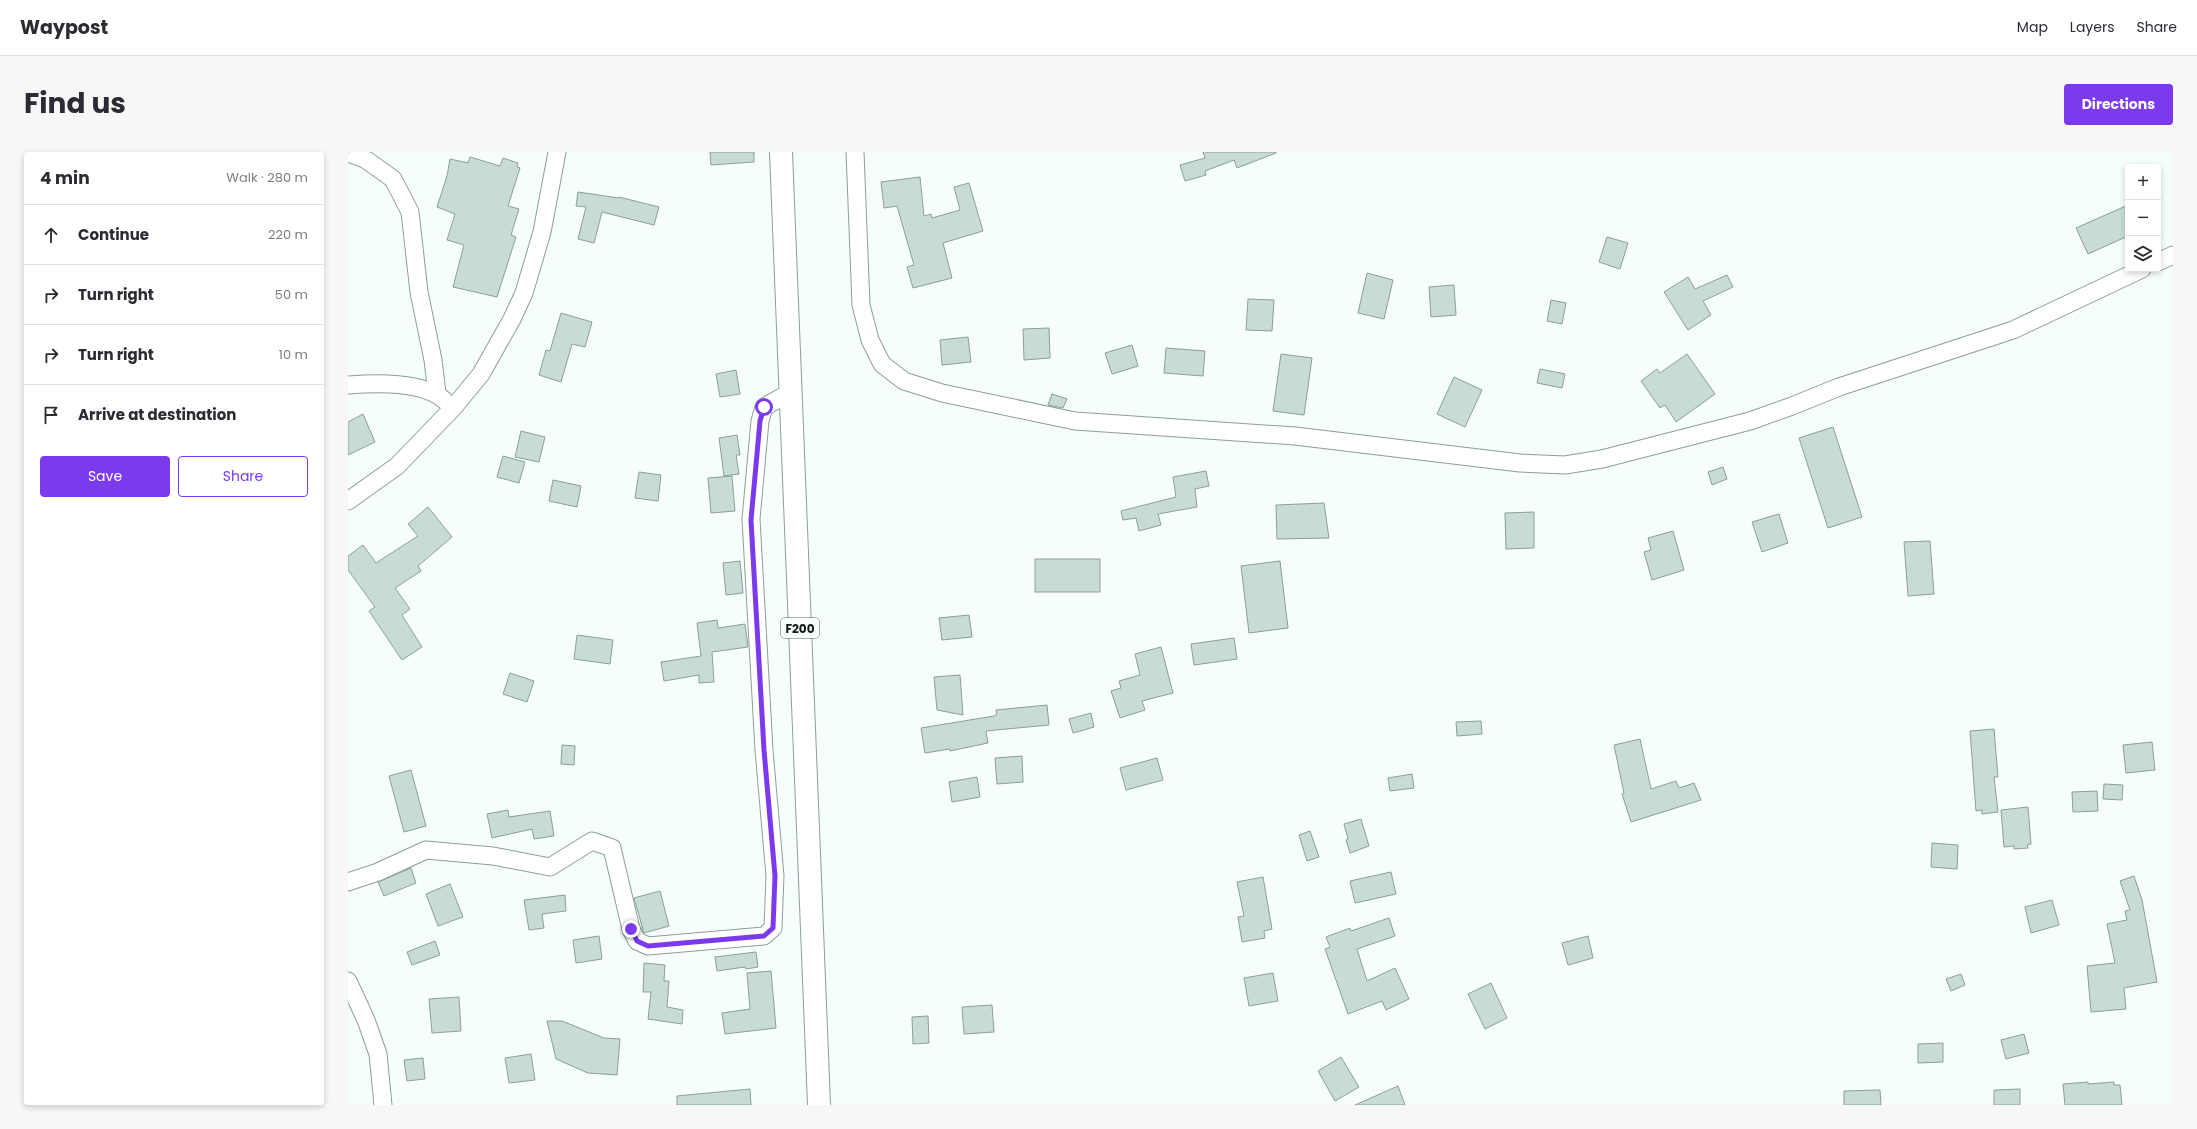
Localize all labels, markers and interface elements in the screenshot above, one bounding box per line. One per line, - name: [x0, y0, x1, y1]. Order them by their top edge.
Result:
- text: Waypost: [20, 14, 108, 41]
- text: Map: [2017, 17, 2048, 37]
- text: Layers: [2070, 17, 2114, 37]
- text: Share: [2136, 17, 2177, 37]
- text: Find us: [24, 84, 126, 123]
- button: Directions: [2064, 84, 2173, 125]
- map controls: [2125, 164, 2161, 272]
- button: +: [2125, 164, 2161, 200]
- text: 4 min: [40, 166, 90, 190]
- text: Walk · 280 m: [226, 168, 308, 187]
- button: −: [2125, 200, 2161, 236]
- icon: ahead: [40, 224, 62, 246]
- text: Continue: [78, 224, 149, 245]
- text: 220 m: [268, 225, 308, 244]
- button: layers: [2125, 236, 2161, 272]
- icon: right: [40, 284, 62, 306]
- text: Turn right: [78, 284, 154, 305]
- text: 50 m: [275, 285, 308, 304]
- icon: right: [40, 344, 62, 366]
- text: Turn right: [78, 344, 154, 365]
- text: 10 m: [279, 345, 308, 364]
- route start: [755, 398, 773, 416]
- icon: arrive: [40, 404, 62, 426]
- text: Arrive at destination: [78, 404, 236, 425]
- button: Save: [40, 456, 170, 497]
- button: Share: [178, 456, 308, 497]
- road number: F200: [781, 618, 819, 638]
- route end: [622, 920, 640, 938]

